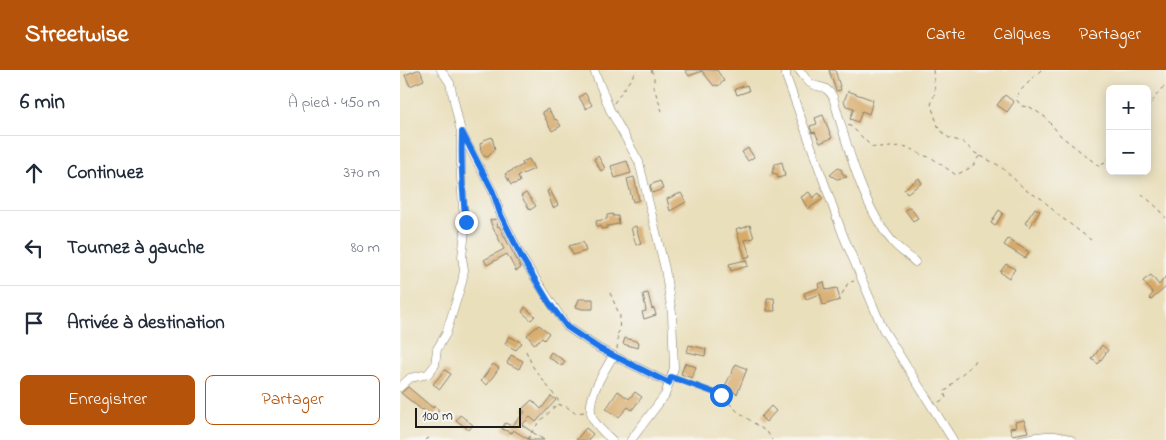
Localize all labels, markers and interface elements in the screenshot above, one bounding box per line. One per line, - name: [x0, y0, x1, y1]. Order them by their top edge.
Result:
- text: Streetwise: [25, 18, 129, 53]
- text: Carte: [926, 22, 965, 48]
- text: Calques: [993, 22, 1051, 48]
- text: Partager: [1079, 22, 1141, 48]
- map controls: [1106, 85, 1151, 175]
- button: +: [1106, 85, 1151, 130]
- text: 6 min: [20, 88, 65, 118]
- text: À pied · 450 m: [288, 91, 380, 115]
- button: −: [1106, 130, 1151, 175]
- icon: ahead: [20, 159, 48, 187]
- text: Continuez: [67, 160, 143, 187]
- text: 370 m: [343, 161, 380, 185]
- route end: [455, 211, 478, 234]
- icon: left: [20, 234, 48, 262]
- text: Tournez à gauche: [67, 235, 204, 262]
- text: 80 m: [351, 236, 380, 260]
- icon: arrive: [20, 309, 48, 337]
- text: Arrivée à destination: [67, 310, 225, 337]
- button: Enregistrer: [20, 375, 195, 425]
- button: Partager: [205, 375, 380, 425]
- route start: [710, 384, 733, 407]
- scale bar: [415, 405, 521, 428]
- text: 100 m: [422, 406, 453, 427]

